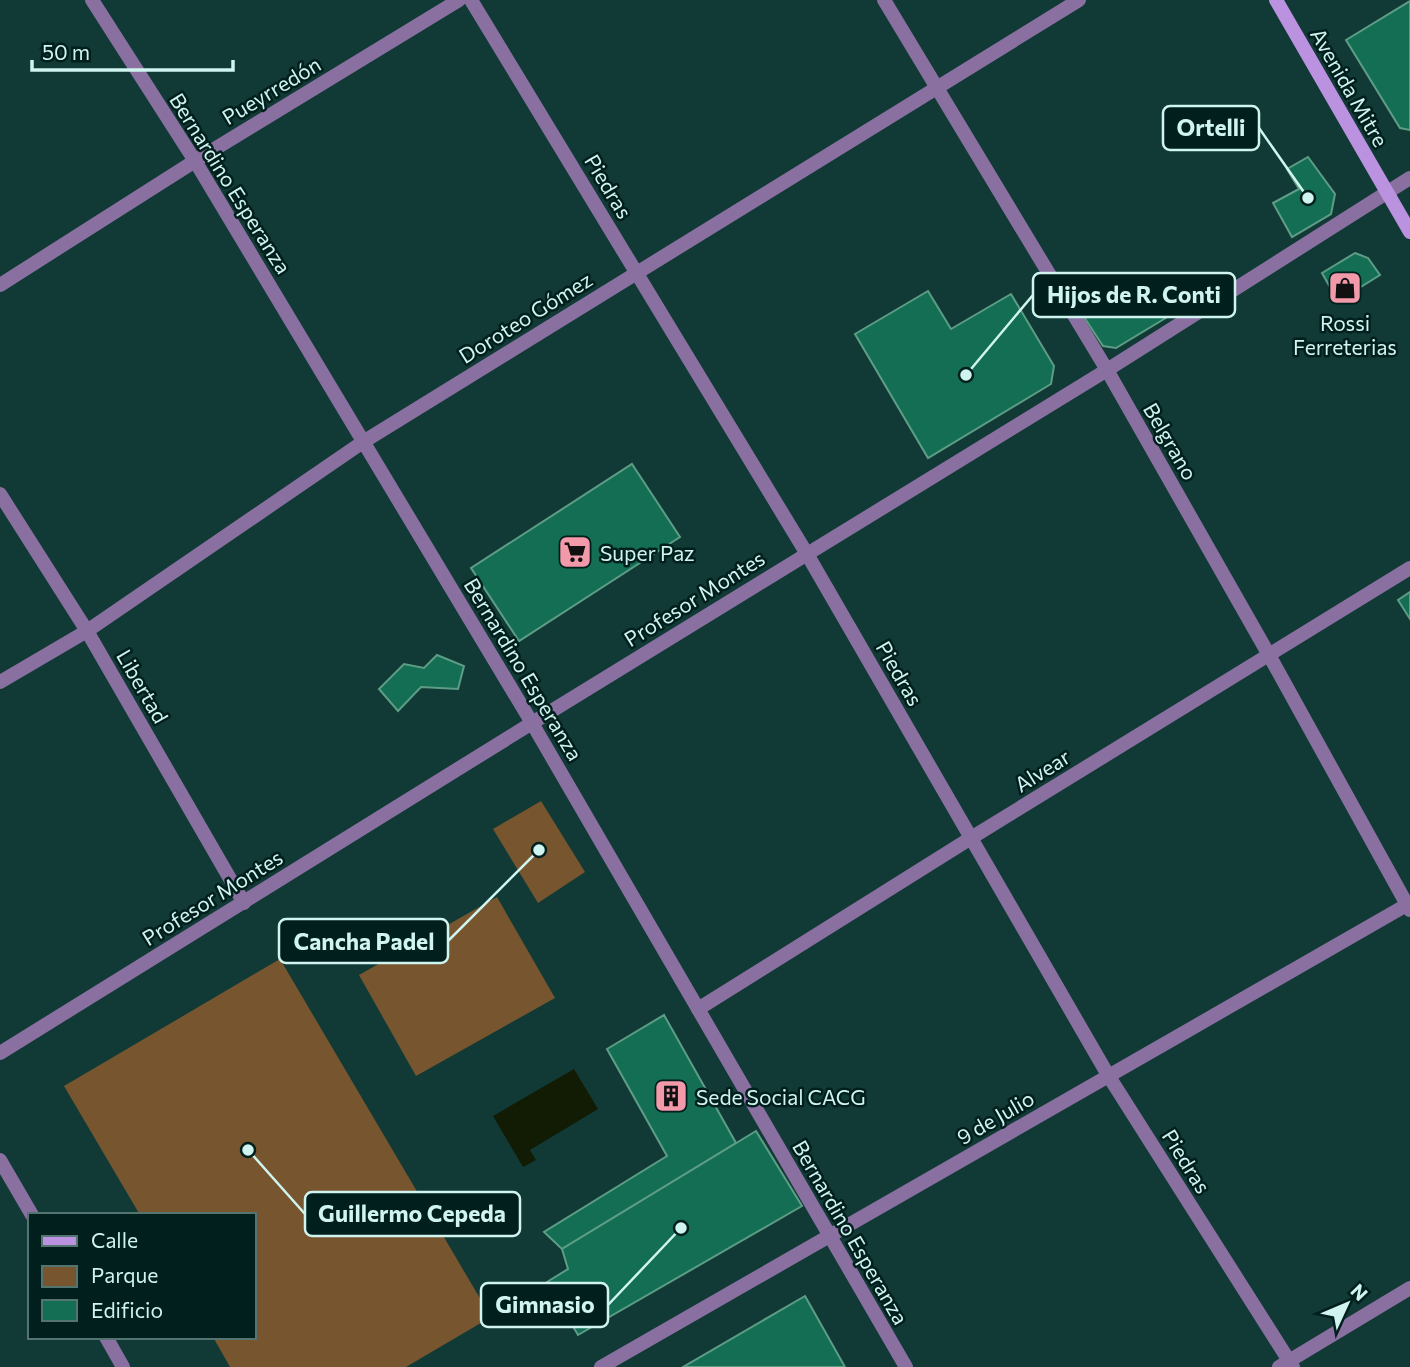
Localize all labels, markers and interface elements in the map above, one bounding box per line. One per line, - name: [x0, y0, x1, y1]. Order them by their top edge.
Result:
- street label: Avenida Mitre: [1306, 23, 1394, 151]
- scale bar: [32, 28, 233, 72]
- text: 50 m: [42, 39, 90, 64]
- street label: Pueyrredón: [217, 51, 325, 129]
- street label: Bernardino Esperanza: [165, 88, 297, 278]
- callout: Ortelli: [1163, 106, 1259, 150]
- text: Ortelli: [1177, 113, 1245, 141]
- street label: Piedras: [580, 149, 638, 223]
- street label: Doroteo Gómez: [454, 266, 596, 368]
- shop icon: Rossi Ferreterias: [1326, 269, 1364, 307]
- callout: Hijos de R. Conti: [1033, 273, 1235, 317]
- text: Hijos de R. Conti: [1047, 280, 1221, 308]
- place label: Rossi Ferreterias: [1293, 310, 1397, 359]
- street label: Belgrano: [1139, 398, 1203, 484]
- supermarket icon: Super Paz: [556, 533, 594, 571]
- place label: Super Paz: [600, 540, 695, 565]
- street label: Profesor Montes: [619, 545, 769, 651]
- street label: Bernardino Esperanza: [460, 573, 588, 765]
- street label: Piedras: [872, 636, 928, 710]
- street label: Libertad: [112, 645, 174, 727]
- street label: Alvear: [1010, 743, 1074, 797]
- street label: Profesor Montes: [137, 844, 287, 950]
- callout: Cancha Padel: [279, 919, 448, 963]
- text: Cancha Padel: [294, 927, 435, 955]
- building icon: Sede Social CACG: [652, 1077, 690, 1115]
- place label: Sede Social CACG: [696, 1084, 866, 1109]
- street label: 9 de Julio: [952, 1085, 1038, 1149]
- street label: Piedras: [1158, 1124, 1216, 1198]
- street label: Bernardino Esperanza: [788, 1136, 914, 1328]
- callout: Guillermo Cepeda: [305, 1192, 520, 1236]
- text: Guillermo Cepeda: [318, 1199, 506, 1227]
- legend: [28, 1213, 256, 1339]
- text: Calle: [91, 1227, 138, 1252]
- text: Parque: [91, 1262, 158, 1287]
- north arrow: [1312, 1269, 1382, 1339]
- text: N: [1346, 1279, 1373, 1305]
- callout: Gimnasio: [481, 1283, 608, 1327]
- text: Gimnasio: [495, 1290, 595, 1318]
- text: Edificio: [91, 1297, 163, 1322]

